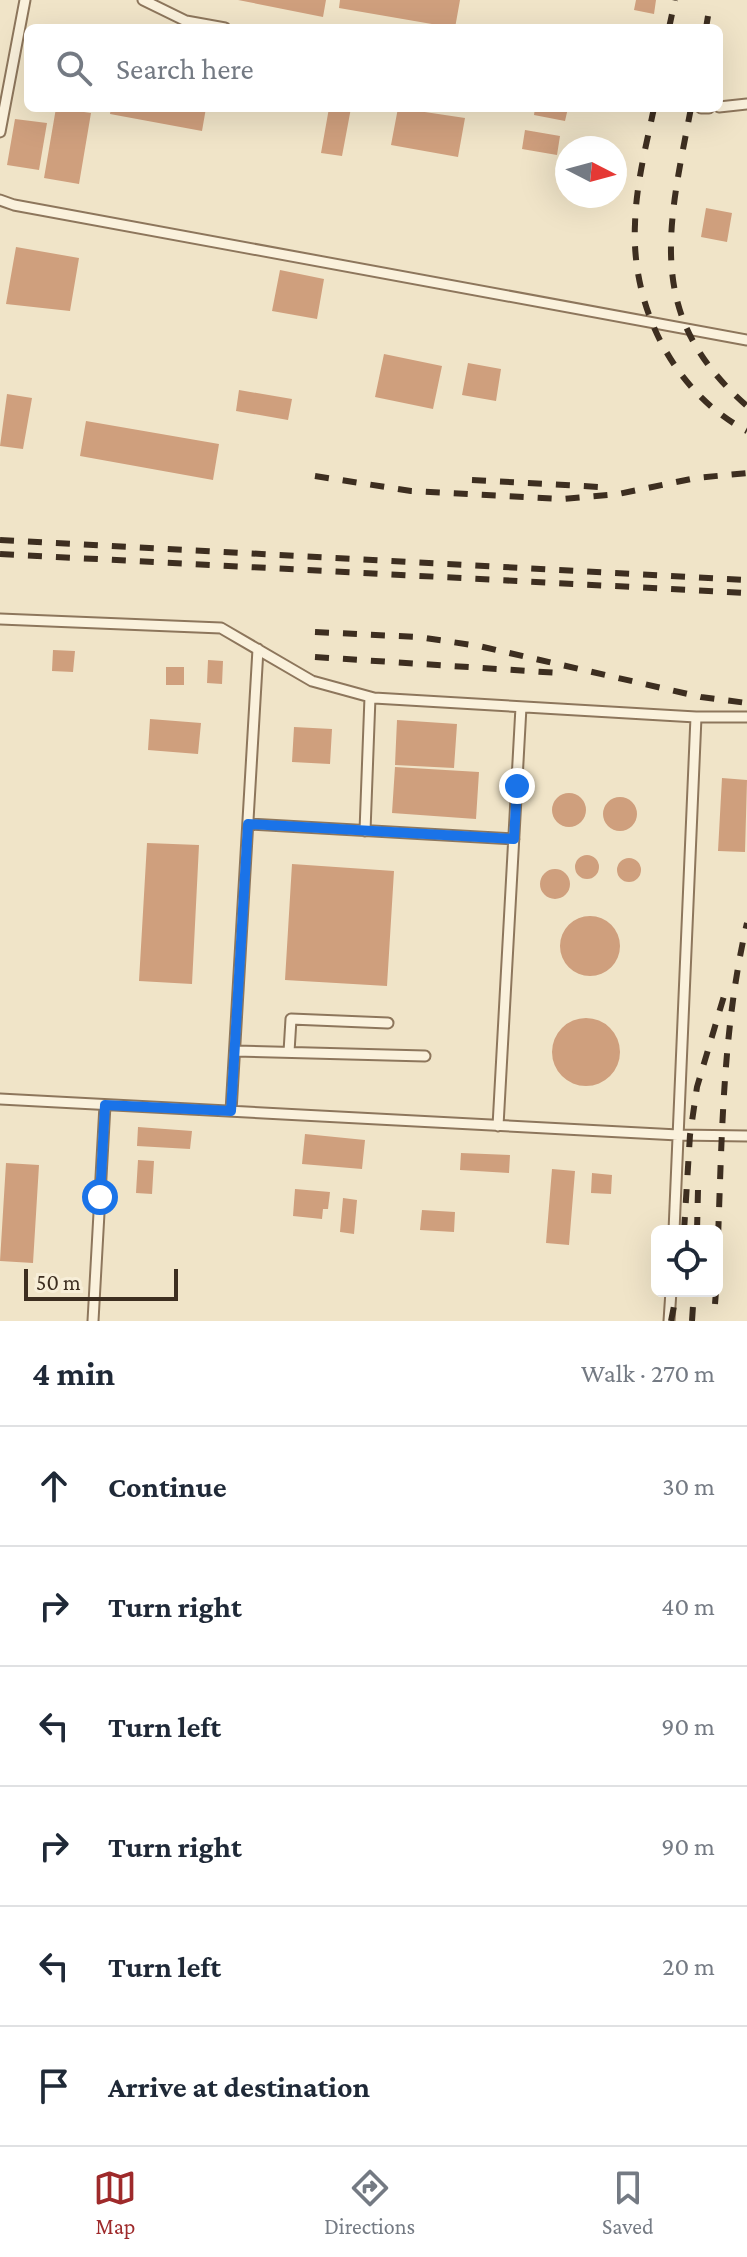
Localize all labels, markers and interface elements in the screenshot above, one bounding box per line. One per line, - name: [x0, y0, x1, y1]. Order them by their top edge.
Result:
- search box: [24, 24, 723, 112]
- icon: search: [52, 46, 96, 90]
- text: Search here: [116, 52, 254, 85]
- north arrow: [555, 136, 627, 208]
- route end: [499, 768, 535, 804]
- route start: [82, 1179, 118, 1215]
- map controls: [651, 1225, 723, 1297]
- button: locate: [651, 1225, 723, 1297]
- scale bar: [24, 1265, 178, 1301]
- text: 50 m: [36, 1270, 81, 1295]
- text: 4 min: [32, 1355, 115, 1392]
- text: Walk · 270 m: [581, 1359, 715, 1388]
- icon: ahead: [32, 1464, 76, 1508]
- text: Continue: [108, 1470, 227, 1503]
- text: 30 m: [662, 1472, 715, 1501]
- icon: right: [32, 1584, 76, 1628]
- text: Turn right: [108, 1590, 242, 1623]
- text: 40 m: [661, 1592, 715, 1621]
- icon: left: [32, 1704, 76, 1748]
- text: Turn left: [108, 1710, 221, 1743]
- text: 90 m: [661, 1712, 715, 1741]
- icon: right: [32, 1824, 76, 1868]
- text: Turn right: [108, 1830, 242, 1863]
- text: 90 m: [661, 1832, 715, 1861]
- icon: left: [32, 1944, 76, 1988]
- text: Turn left: [108, 1950, 221, 1983]
- text: 20 m: [662, 1952, 715, 1981]
- icon: arrive: [32, 2064, 76, 2108]
- text: Arrive at destination: [108, 2070, 370, 2103]
- tab: Map: [93, 2166, 137, 2239]
- tab: Directions: [324, 2166, 415, 2239]
- tab: Saved: [602, 2166, 654, 2239]

